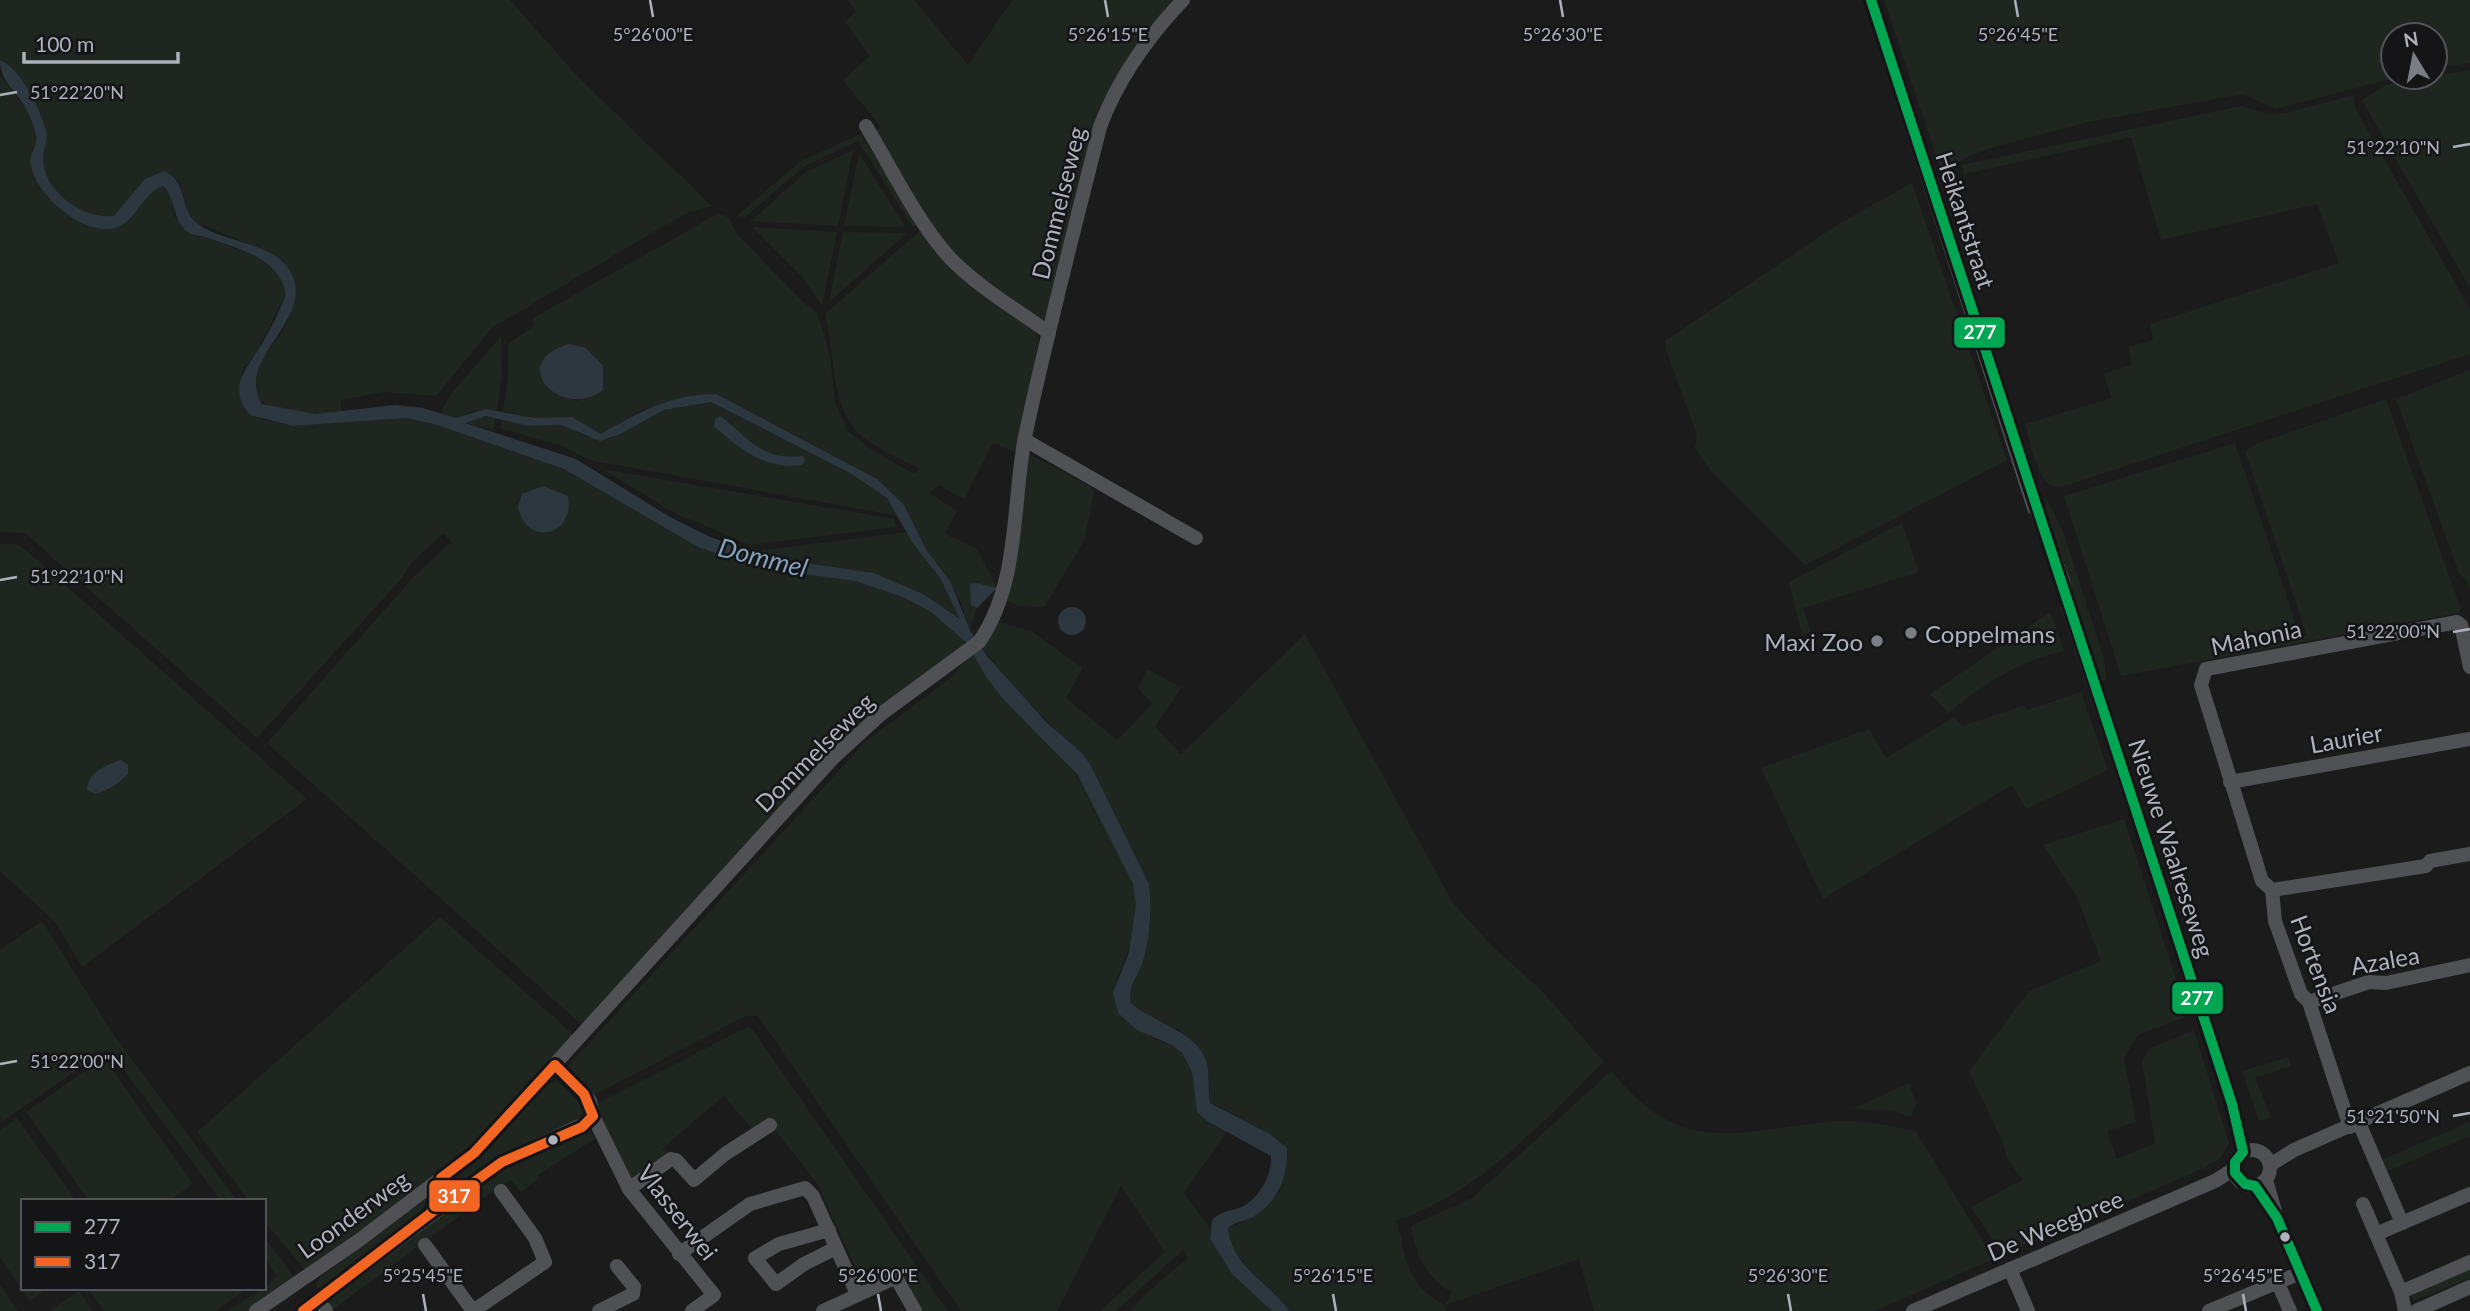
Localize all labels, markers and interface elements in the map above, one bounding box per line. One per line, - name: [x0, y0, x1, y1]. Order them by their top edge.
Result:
- scale bar: [24, 21, 178, 65]
- north arrow: [2379, 21, 2449, 91]
- text: 5°26'00"E: [613, 23, 693, 45]
- text: 5°26'15"E: [1068, 23, 1148, 45]
- text: 5°26'30"E: [1523, 23, 1603, 45]
- text: 5°26'45"E: [1978, 23, 2058, 45]
- text: N: [2402, 26, 2420, 51]
- text: 100 m: [35, 31, 94, 56]
- text: 51°22'20"N: [30, 81, 124, 103]
- street label: Dommelseweg: [1025, 124, 1091, 282]
- text: 51°22'10"N: [2346, 136, 2440, 158]
- street label: Heikantstraat: [1930, 148, 2002, 292]
- line badge: 277: [1953, 316, 2006, 349]
- text: 277: [1963, 320, 1997, 343]
- water label: Dommel: [715, 530, 811, 584]
- text: 51°22'10"N: [30, 565, 124, 587]
- street label: Mahonia: [2208, 613, 2304, 661]
- place label: Coppelmans: [1925, 619, 2055, 648]
- text: 51°22'00"N: [2346, 620, 2440, 642]
- marker: Coppelmans: [1903, 625, 1919, 641]
- place label: Maxi Zoo: [1764, 627, 1863, 656]
- marker: Maxi Zoo: [1869, 633, 1885, 649]
- street label: Dommelseweg: [748, 686, 880, 818]
- street label: Laurier: [2307, 717, 2385, 759]
- street label: Nieuwe Waalreseweg: [2123, 735, 2221, 961]
- street label: Hortensia: [2285, 911, 2349, 1017]
- street label: Azalea: [2348, 940, 2422, 980]
- line badge: 277: [2171, 981, 2224, 1015]
- text: 277: [2180, 986, 2214, 1009]
- text: 51°22'00"N: [30, 1050, 124, 1072]
- text: 51°21'50"N: [2346, 1105, 2440, 1127]
- unlabelled marker: [546, 1133, 560, 1147]
- street label: Vlasserwei: [632, 1159, 724, 1265]
- street label: Loonderweg: [292, 1164, 414, 1264]
- line badge: 317: [428, 1179, 481, 1213]
- street label: De Weegbree: [1983, 1183, 2127, 1267]
- text: 317: [437, 1184, 471, 1207]
- legend: [21, 1199, 266, 1290]
- text: 277: [84, 1213, 121, 1238]
- unlabelled marker: [2278, 1230, 2292, 1244]
- text: 317: [84, 1248, 121, 1273]
- text: 5°25'45"E: [383, 1264, 463, 1286]
- text: 5°26'00"E: [838, 1264, 918, 1286]
- text: 5°26'15"E: [1293, 1264, 1373, 1286]
- text: 5°26'30"E: [1748, 1264, 1828, 1286]
- text: 5°26'45"E: [2203, 1264, 2283, 1286]

